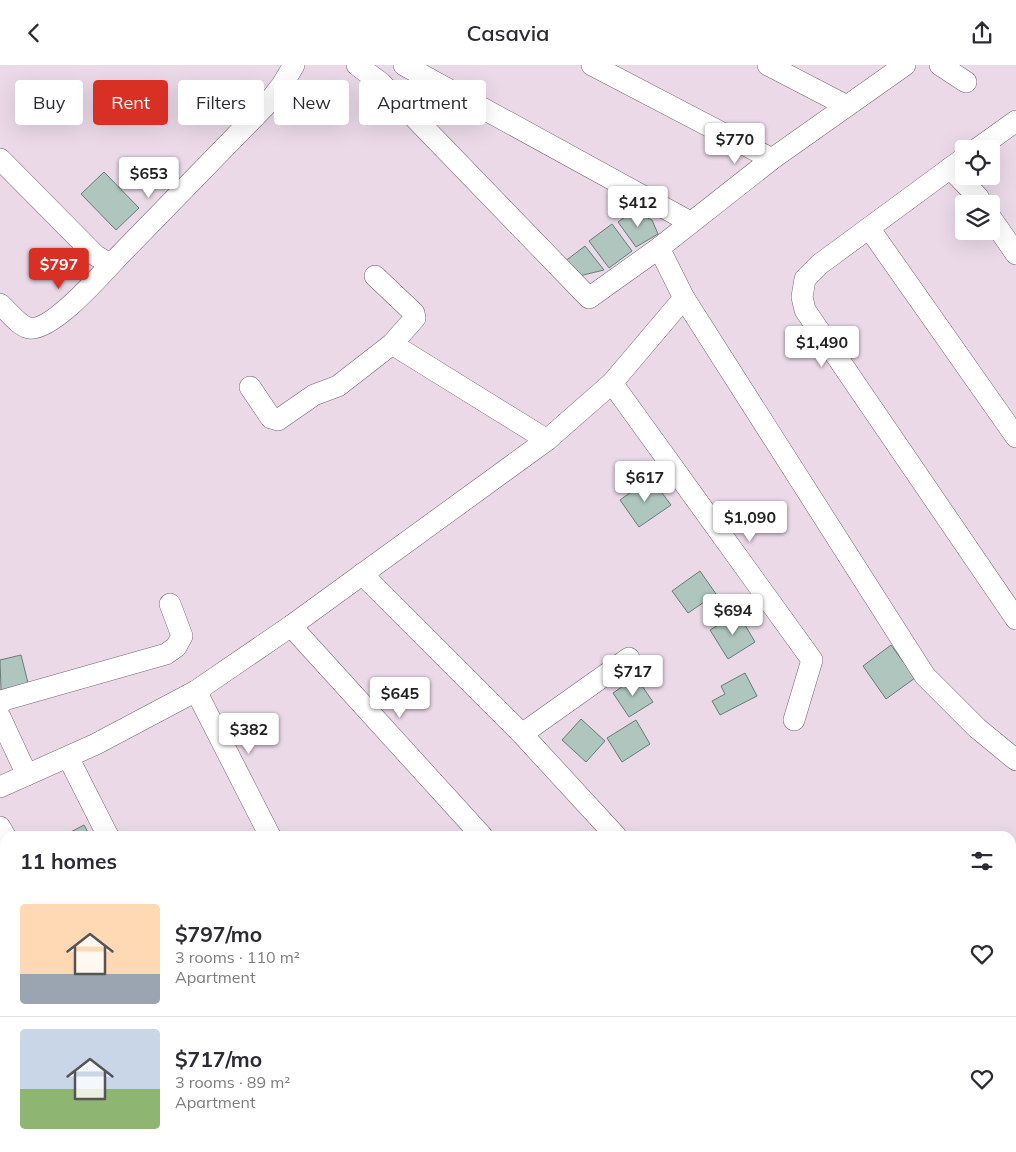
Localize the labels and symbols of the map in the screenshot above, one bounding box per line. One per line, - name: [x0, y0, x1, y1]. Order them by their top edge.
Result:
- pin: $770: [705, 123, 765, 165]
- pin: $653: [119, 157, 179, 199]
- pin: $412: [608, 185, 668, 228]
- pin: $797: [29, 247, 89, 290]
- pin: $1,490: [781, 325, 863, 368]
- pin: $617: [615, 461, 675, 503]
- pin: $1,090: [709, 501, 791, 543]
- pin: $694: [703, 593, 763, 636]
- pin: $717: [603, 655, 663, 697]
- pin: $645: [370, 677, 430, 719]
- pin: $382: [219, 713, 279, 755]

